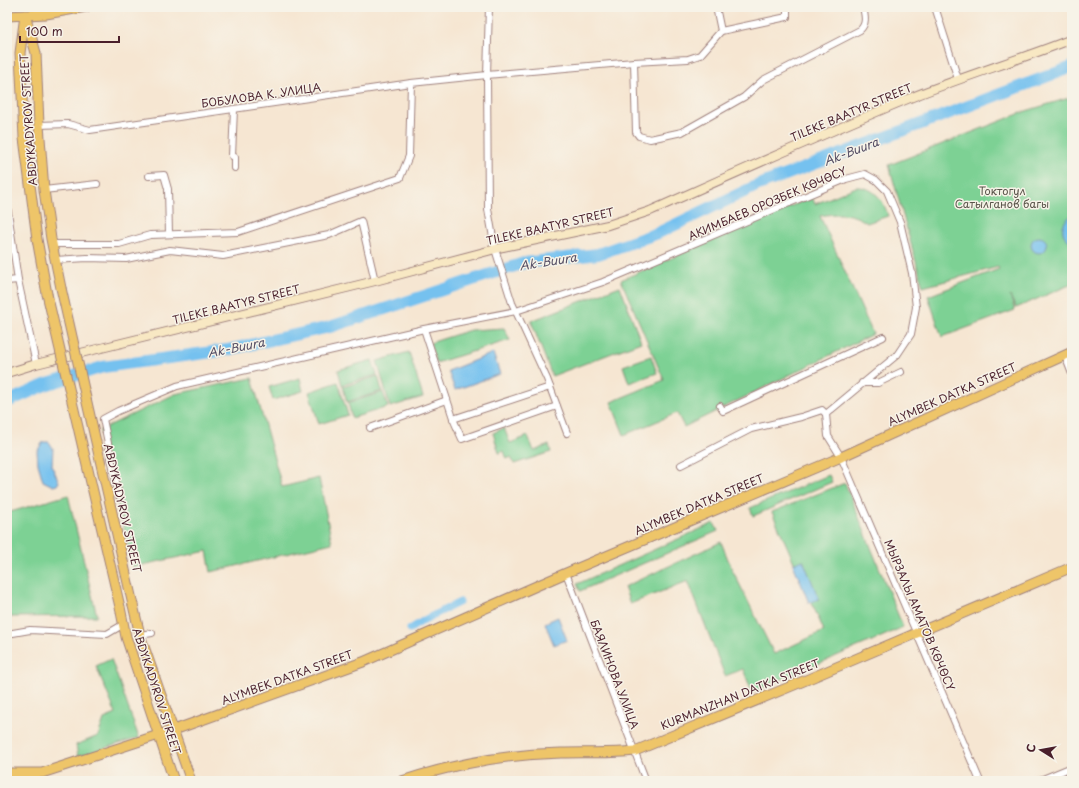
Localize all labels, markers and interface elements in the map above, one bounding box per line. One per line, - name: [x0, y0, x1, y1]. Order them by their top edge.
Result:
- scale bar: [20, 18, 119, 44]
- text: 100 m: [26, 22, 63, 40]
- street label: ABDYKADYROV STREET: [15, 53, 41, 187]
- street label: БОБУЛОВА К. УЛИЦА: [200, 78, 322, 112]
- street label: TILEKE BAATYR STREET: [787, 78, 915, 145]
- water label: Ak-Buura: [821, 132, 882, 170]
- street label: АКИМБАЕВ ОРОЗБЕК КӨЧӨСҮ: [685, 162, 849, 244]
- park label: Токтогул Сатылганов багы: [955, 182, 1049, 212]
- street label: TILEKE BAATYR STREET: [484, 203, 616, 249]
- water label: Ak-Buura: [518, 248, 578, 274]
- street label: TILEKE BAATYR STREET: [170, 280, 302, 328]
- water label: Ak-Buura: [206, 333, 267, 361]
- street label: ALYMBEK DATKA STREET: [885, 358, 1019, 430]
- street label: ABDYKADYROV STREET: [100, 442, 146, 575]
- street label: ALYMBEK DATKA STREET: [632, 469, 767, 539]
- street label: МЫРЗАЛЫ АМАТОВ КӨЧӨСҮ: [880, 537, 960, 693]
- street label: БАЯЛИНОВА УЛИЦА: [586, 617, 644, 732]
- street label: ABDYKADYROV STREET: [128, 626, 186, 757]
- street label: ALYMBEK DATKA STREET: [219, 645, 356, 709]
- street label: KURMANZHAN DATKA STREET: [658, 654, 823, 734]
- north arrow: [1021, 730, 1061, 770]
- text: С: [1022, 742, 1040, 754]

